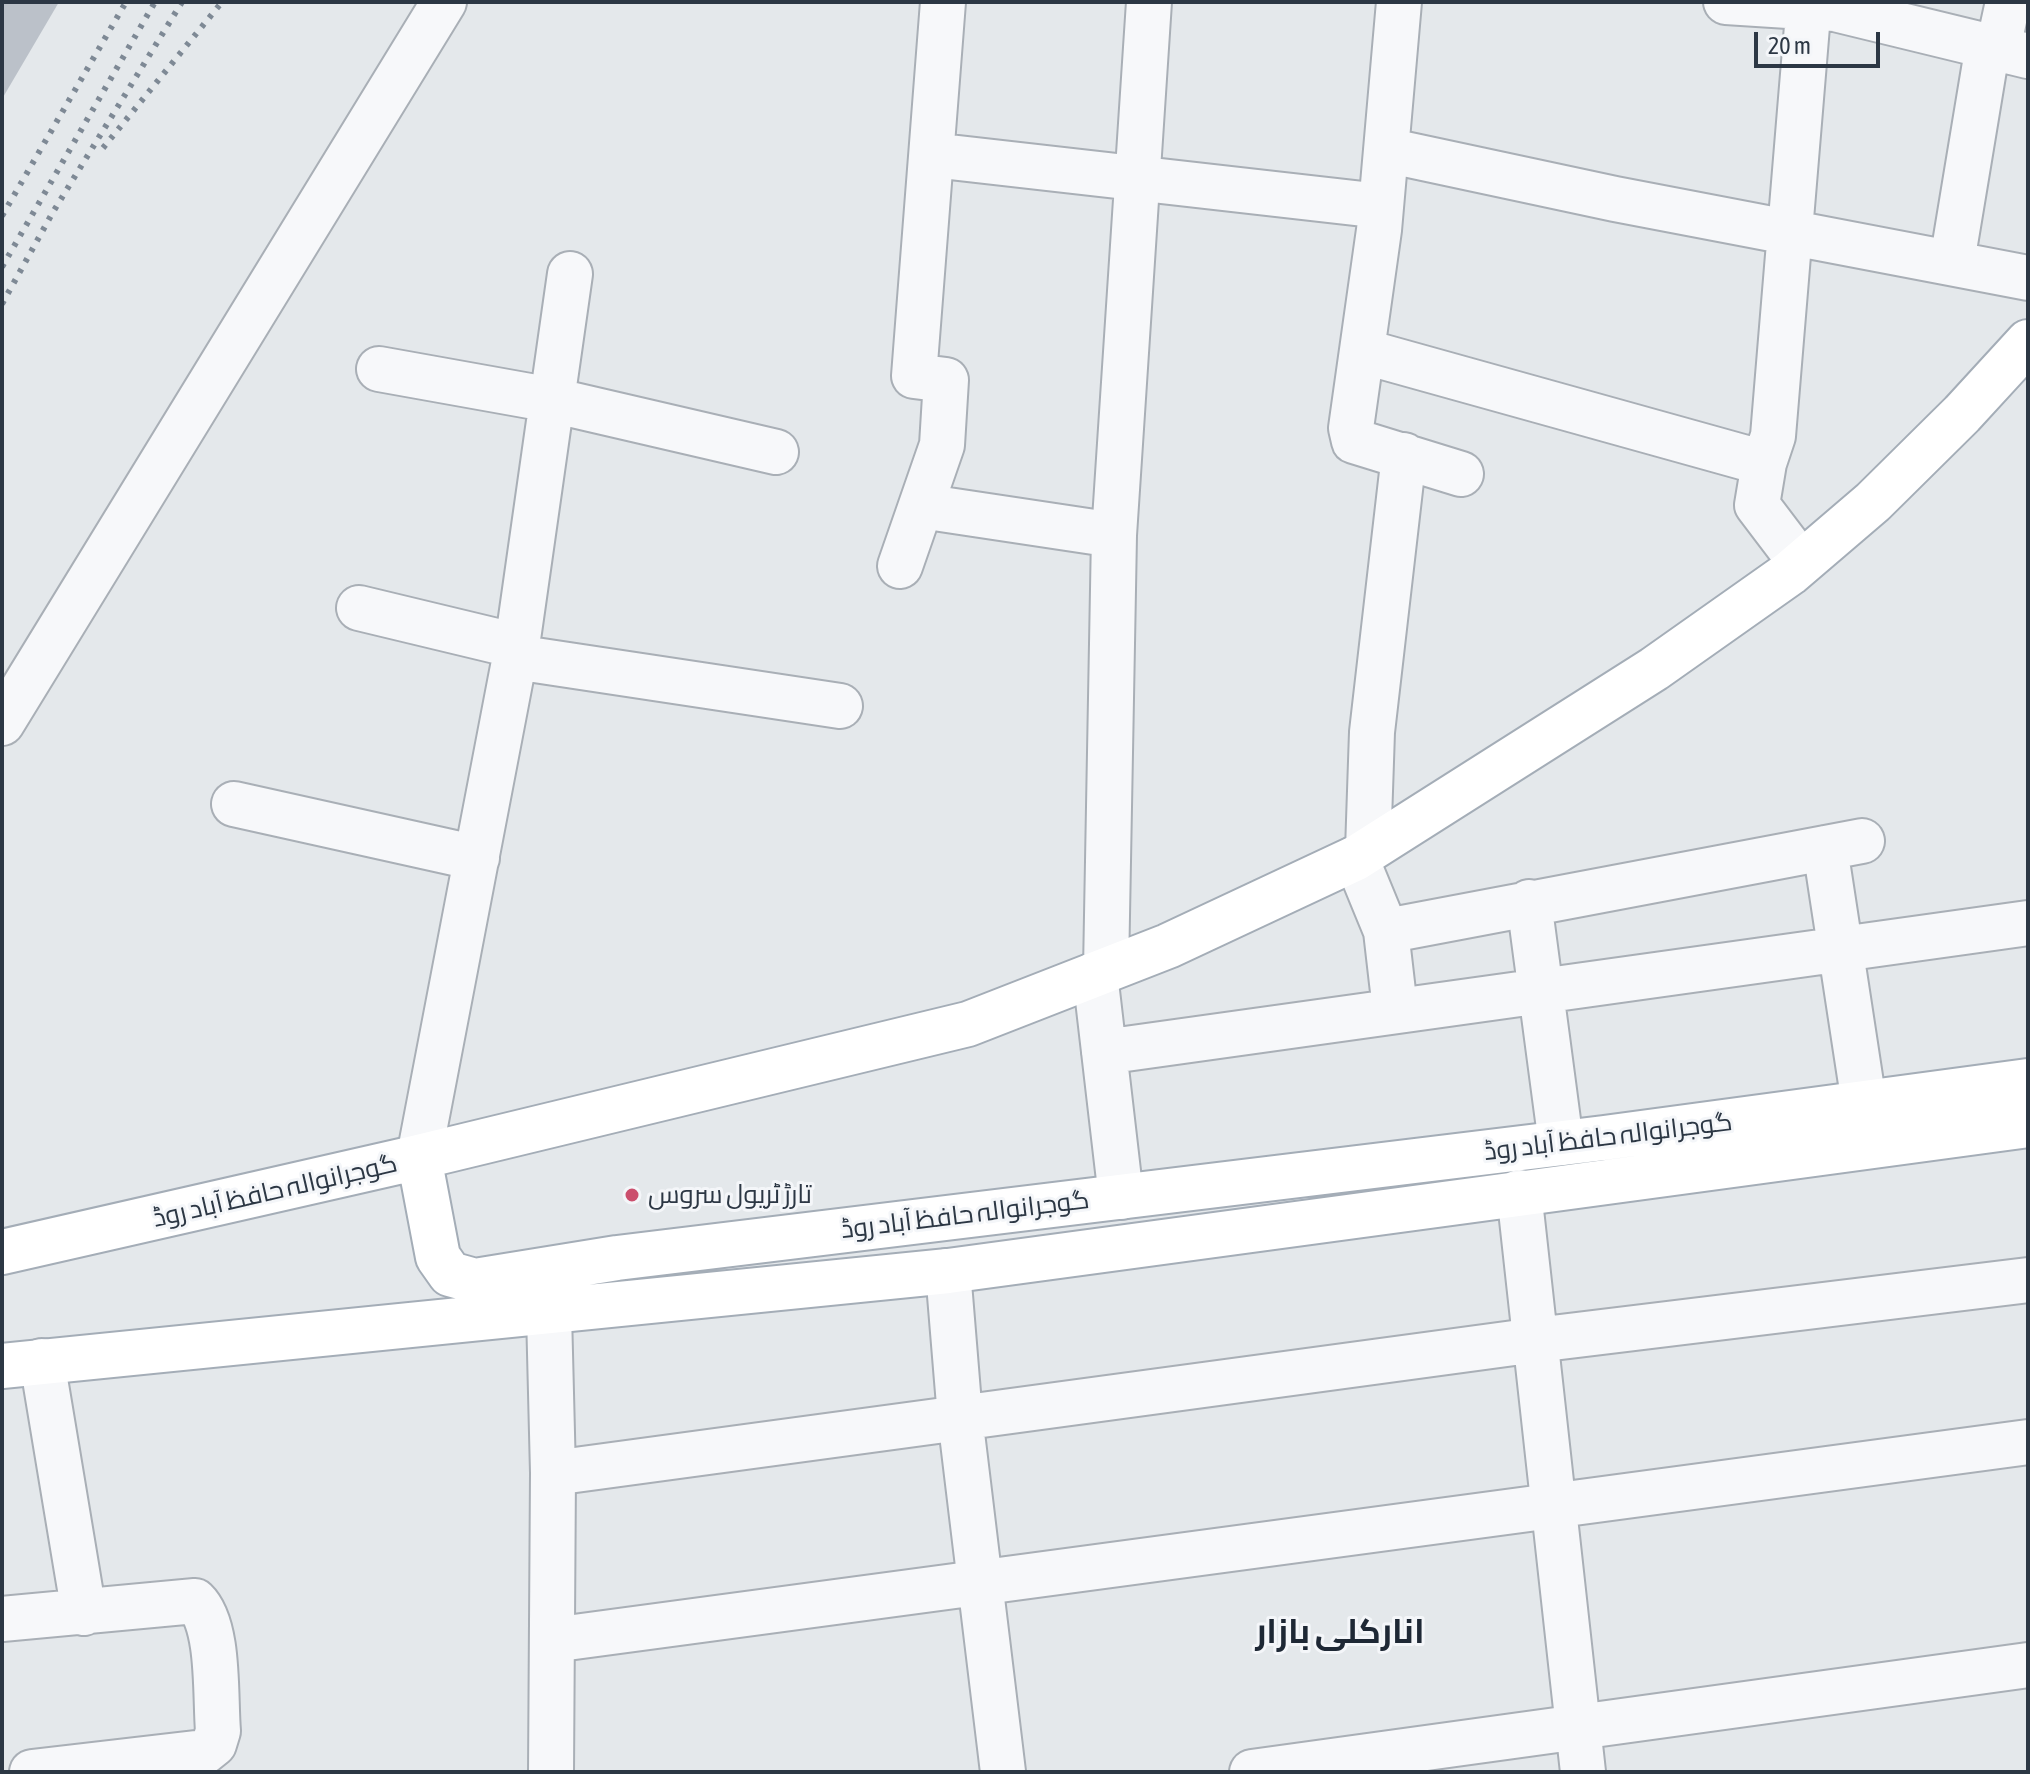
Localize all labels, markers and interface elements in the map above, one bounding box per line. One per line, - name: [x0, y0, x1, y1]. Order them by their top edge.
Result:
- scale bar: [1758, 16, 1884, 66]
- text: 20 m: [1768, 32, 1811, 59]
- street label: گوجرانوالہ حافظ آباد روڈ: [1482, 1106, 1734, 1168]
- street label: گوجرانوالہ حافظ آباد روڈ: [150, 1148, 400, 1234]
- place label: تارڑ ٹریول سروس: [648, 1179, 812, 1211]
- street label: گوجرانوالہ حافظ آباد روڈ: [839, 1184, 1091, 1246]
- marker: تارڑ ٹریول سروس: [623, 1186, 641, 1204]
- district label: انارکلی بازار: [1255, 1612, 1425, 1652]

